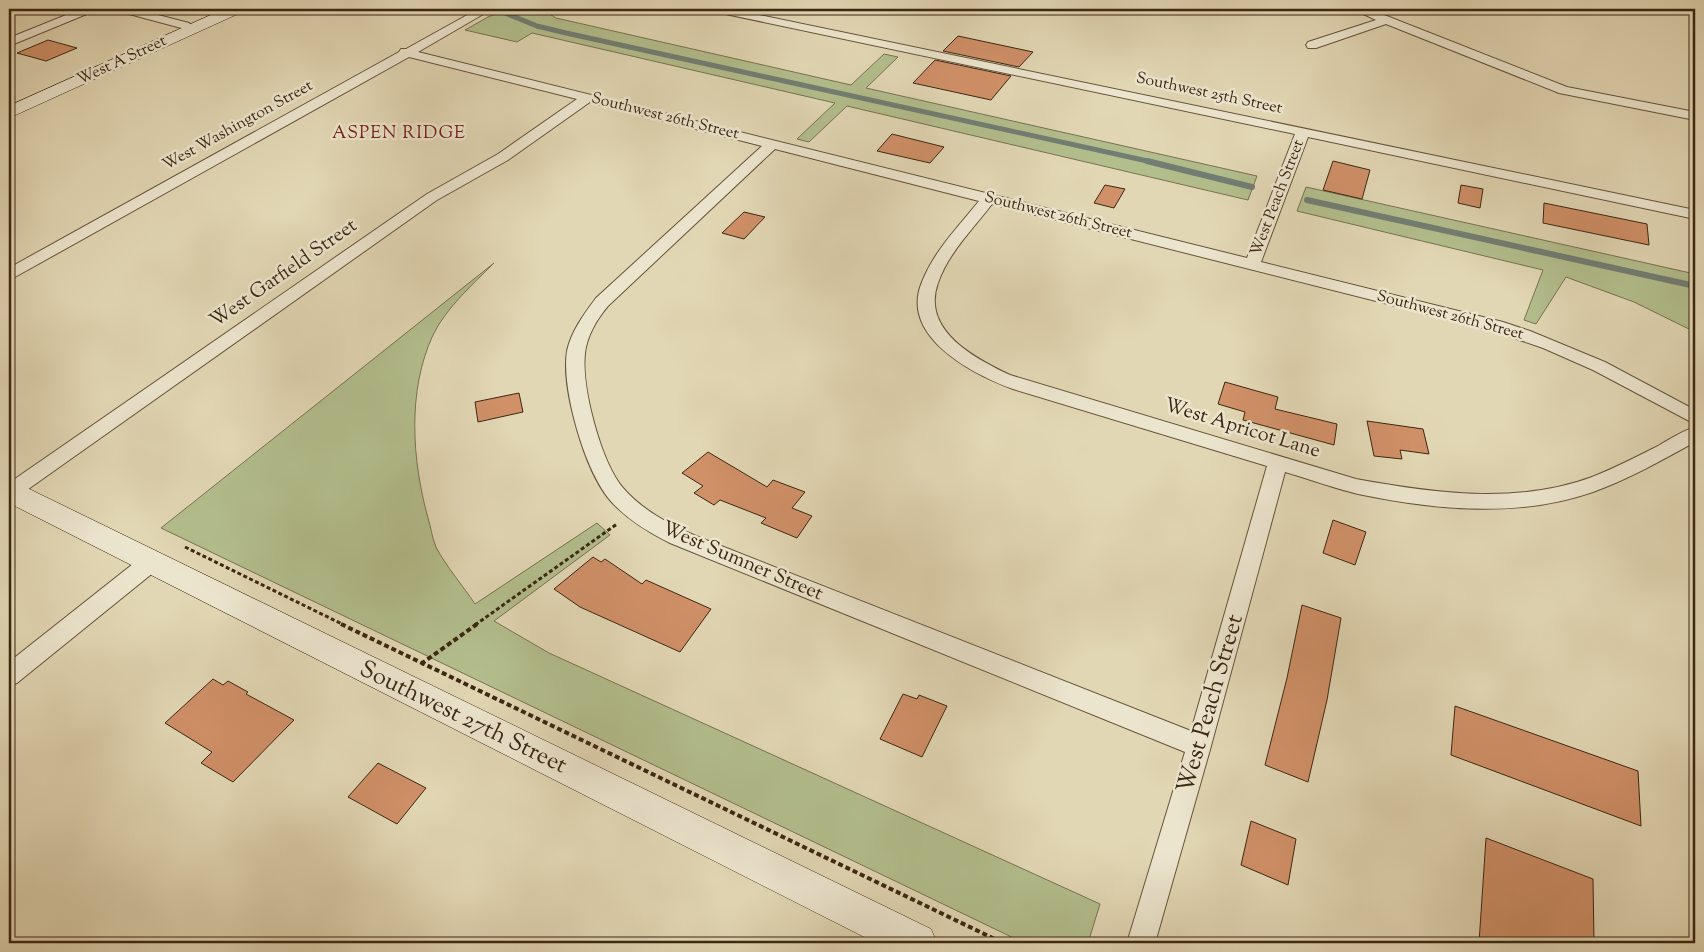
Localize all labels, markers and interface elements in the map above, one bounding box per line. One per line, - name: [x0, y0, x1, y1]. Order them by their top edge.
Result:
- street label: West A Street: [73, 30, 171, 92]
- street label: Southwest 25th Street: [1134, 67, 1285, 121]
- street label: West Washington Street: [159, 75, 318, 177]
- street label: Southwest 26th Street: [589, 88, 742, 147]
- district label: ASPEN RIDGE: [332, 121, 466, 147]
- street label: West Peach Street: [1245, 136, 1311, 260]
- street label: Southwest 26th Street: [982, 187, 1135, 246]
- street label: West Garfield Street: [204, 212, 364, 336]
- street label: Southwest 26th Street: [1374, 285, 1527, 347]
- street label: West Apricot Lane: [1160, 391, 1324, 467]
- street label: West Sumner Street: [657, 515, 827, 609]
- street label: West Peach Street: [1169, 611, 1253, 797]
- street label: Southwest 27th Street: [353, 653, 573, 783]

